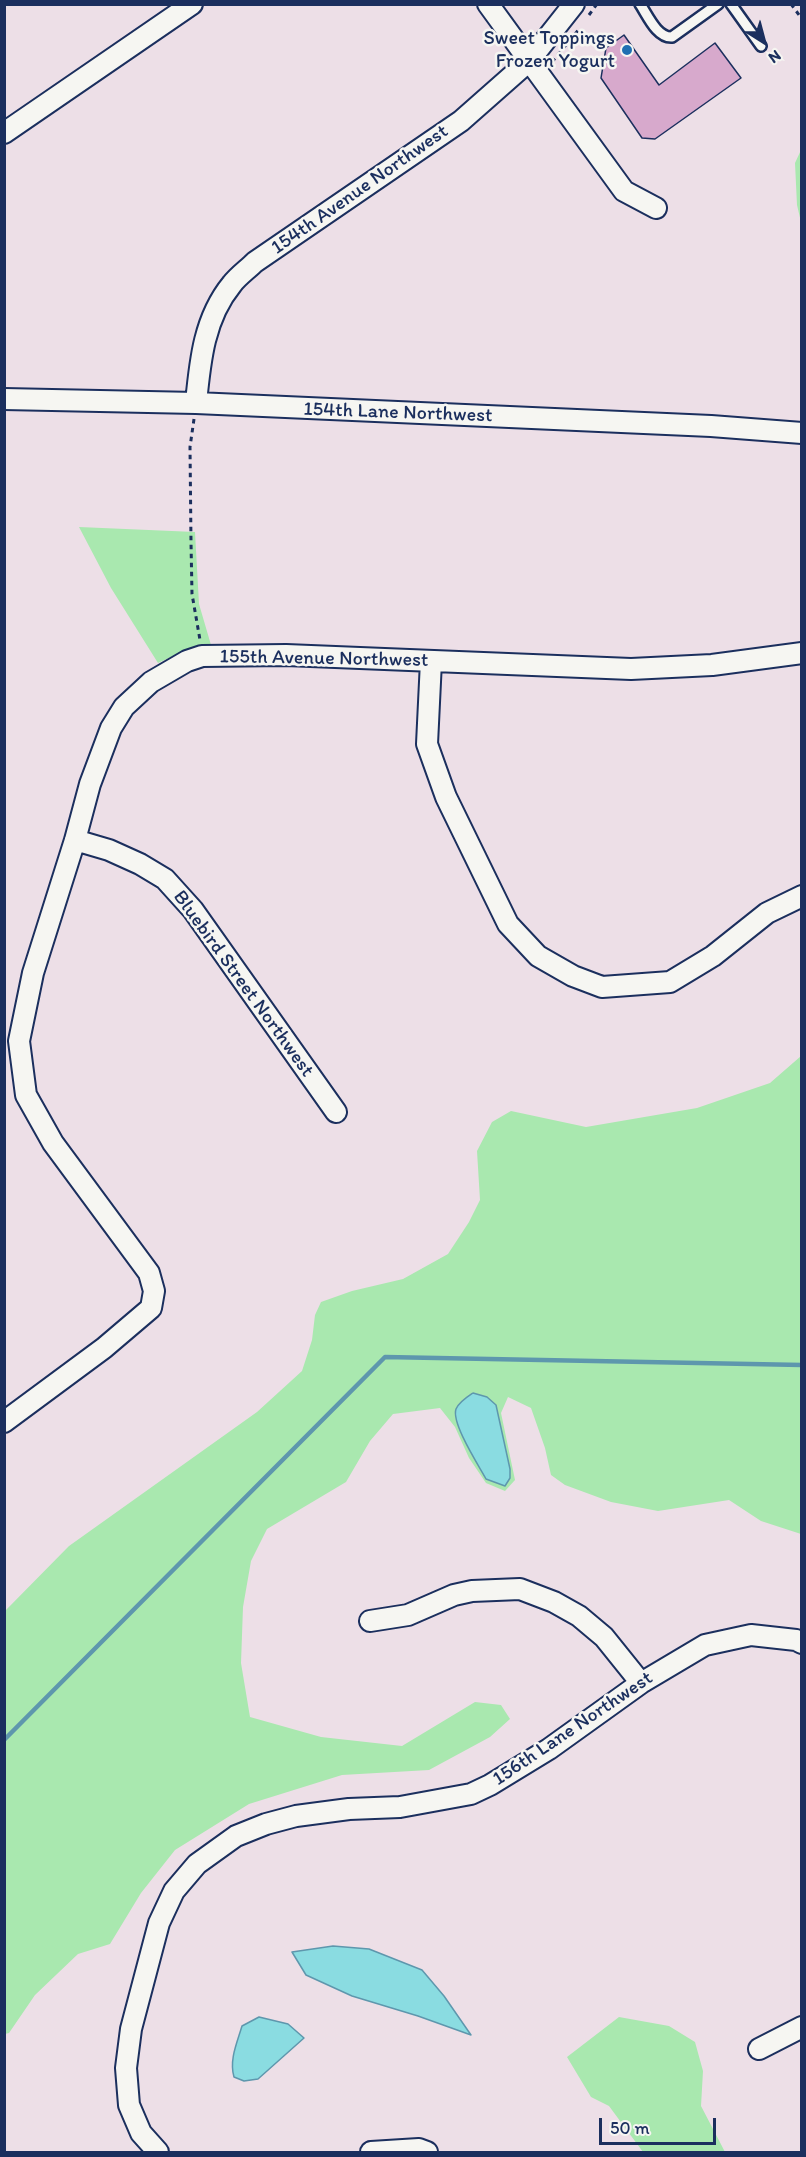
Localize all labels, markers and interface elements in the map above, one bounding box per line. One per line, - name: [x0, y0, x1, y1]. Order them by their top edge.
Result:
- north arrow: [734, 12, 794, 72]
- place label: Sweet Toppings Frozen Yogurt: [484, 27, 615, 74]
- marker: Sweet Toppings Frozen Yogurt: [620, 43, 634, 57]
- text: N: [765, 46, 785, 68]
- street label: 154th Avenue Northwest: [267, 120, 453, 260]
- street label: 154th Lane Northwest: [303, 398, 493, 428]
- street label: 155th Avenue Northwest: [219, 645, 429, 673]
- street label: Bluebird Street Northwest: [167, 886, 319, 1082]
- street label: 156th Lane Northwest: [488, 1667, 658, 1791]
- scale bar: [602, 2106, 719, 2144]
- text: 50 m: [610, 2117, 650, 2139]

